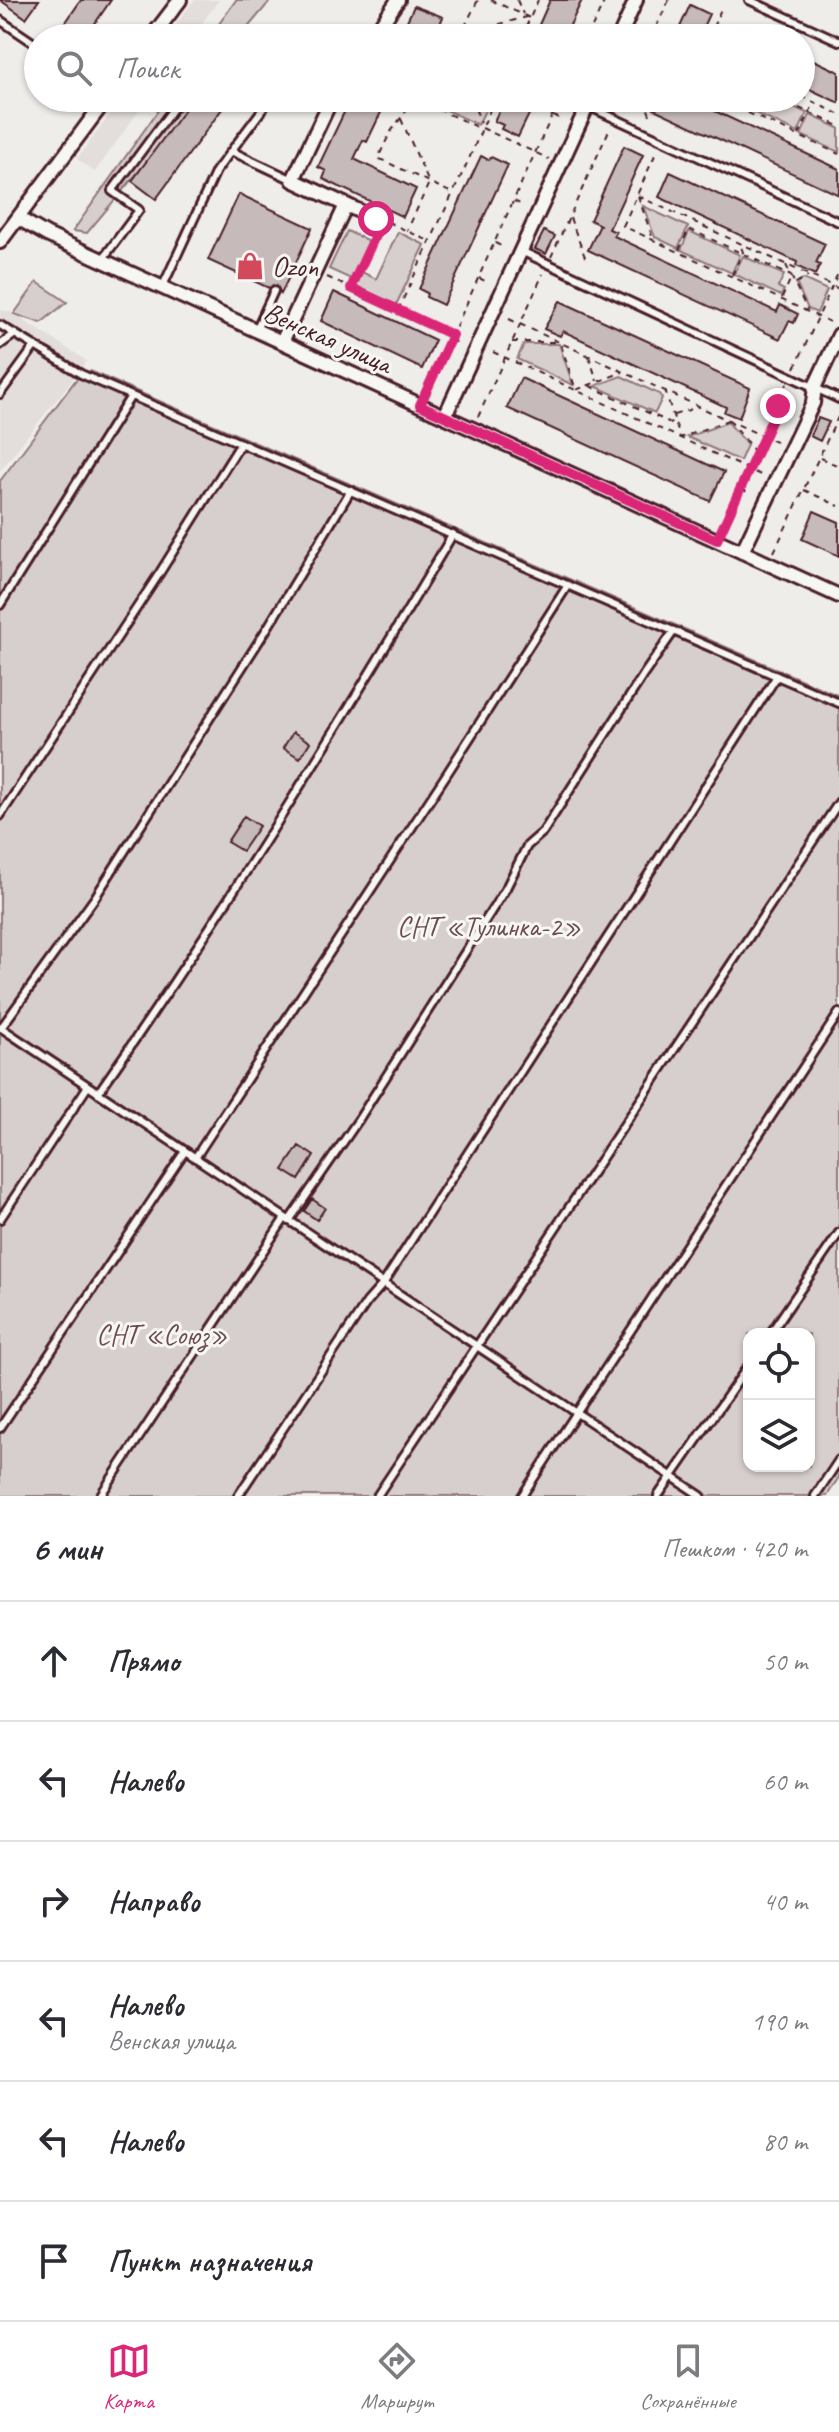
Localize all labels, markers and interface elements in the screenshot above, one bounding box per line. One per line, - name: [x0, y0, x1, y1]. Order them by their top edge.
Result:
- search box: [24, 24, 815, 112]
- icon: search: [52, 46, 96, 90]
- text: Поиск: [116, 49, 179, 87]
- route start: [358, 201, 394, 237]
- place label: Ozon: [272, 249, 318, 284]
- shop icon: Ozon: [235, 251, 265, 281]
- street label: Венская улица: [258, 294, 400, 382]
- route end: [760, 388, 796, 424]
- park label: СНТ «Тулинка-2»: [397, 909, 581, 944]
- park label: СНТ «Союз»: [96, 1317, 228, 1353]
- map controls: [743, 1328, 815, 1472]
- button: locate: [743, 1328, 815, 1400]
- button: layers: [743, 1400, 815, 1472]
- text: 6 мин: [32, 1527, 102, 1570]
- text: Пешком · 420 m: [662, 1532, 807, 1565]
- icon: ahead: [32, 1639, 76, 1683]
- text: Прямо: [108, 1642, 179, 1680]
- text: 50 m: [763, 1645, 807, 1678]
- icon: left: [32, 1759, 76, 1803]
- text: Налево: [108, 1762, 184, 1800]
- text: 60 m: [763, 1765, 807, 1798]
- icon: right: [32, 1879, 76, 1923]
- text: Направо: [108, 1882, 200, 1920]
- text: 40 m: [763, 1885, 807, 1918]
- text: Налево: [108, 1986, 184, 2024]
- icon: left: [32, 1999, 76, 2043]
- text: 190 m: [751, 2005, 807, 2038]
- text: Венская улица: [108, 2024, 235, 2057]
- icon: left: [32, 2119, 76, 2163]
- text: Налево: [108, 2122, 184, 2160]
- text: 80 m: [763, 2125, 807, 2158]
- icon: arrive: [32, 2239, 76, 2283]
- text: Пункт назначения: [108, 2242, 311, 2280]
- tab: Карта: [103, 2339, 154, 2415]
- tab: Маршрут: [361, 2339, 433, 2415]
- tab: Сохранённые: [640, 2339, 736, 2415]

